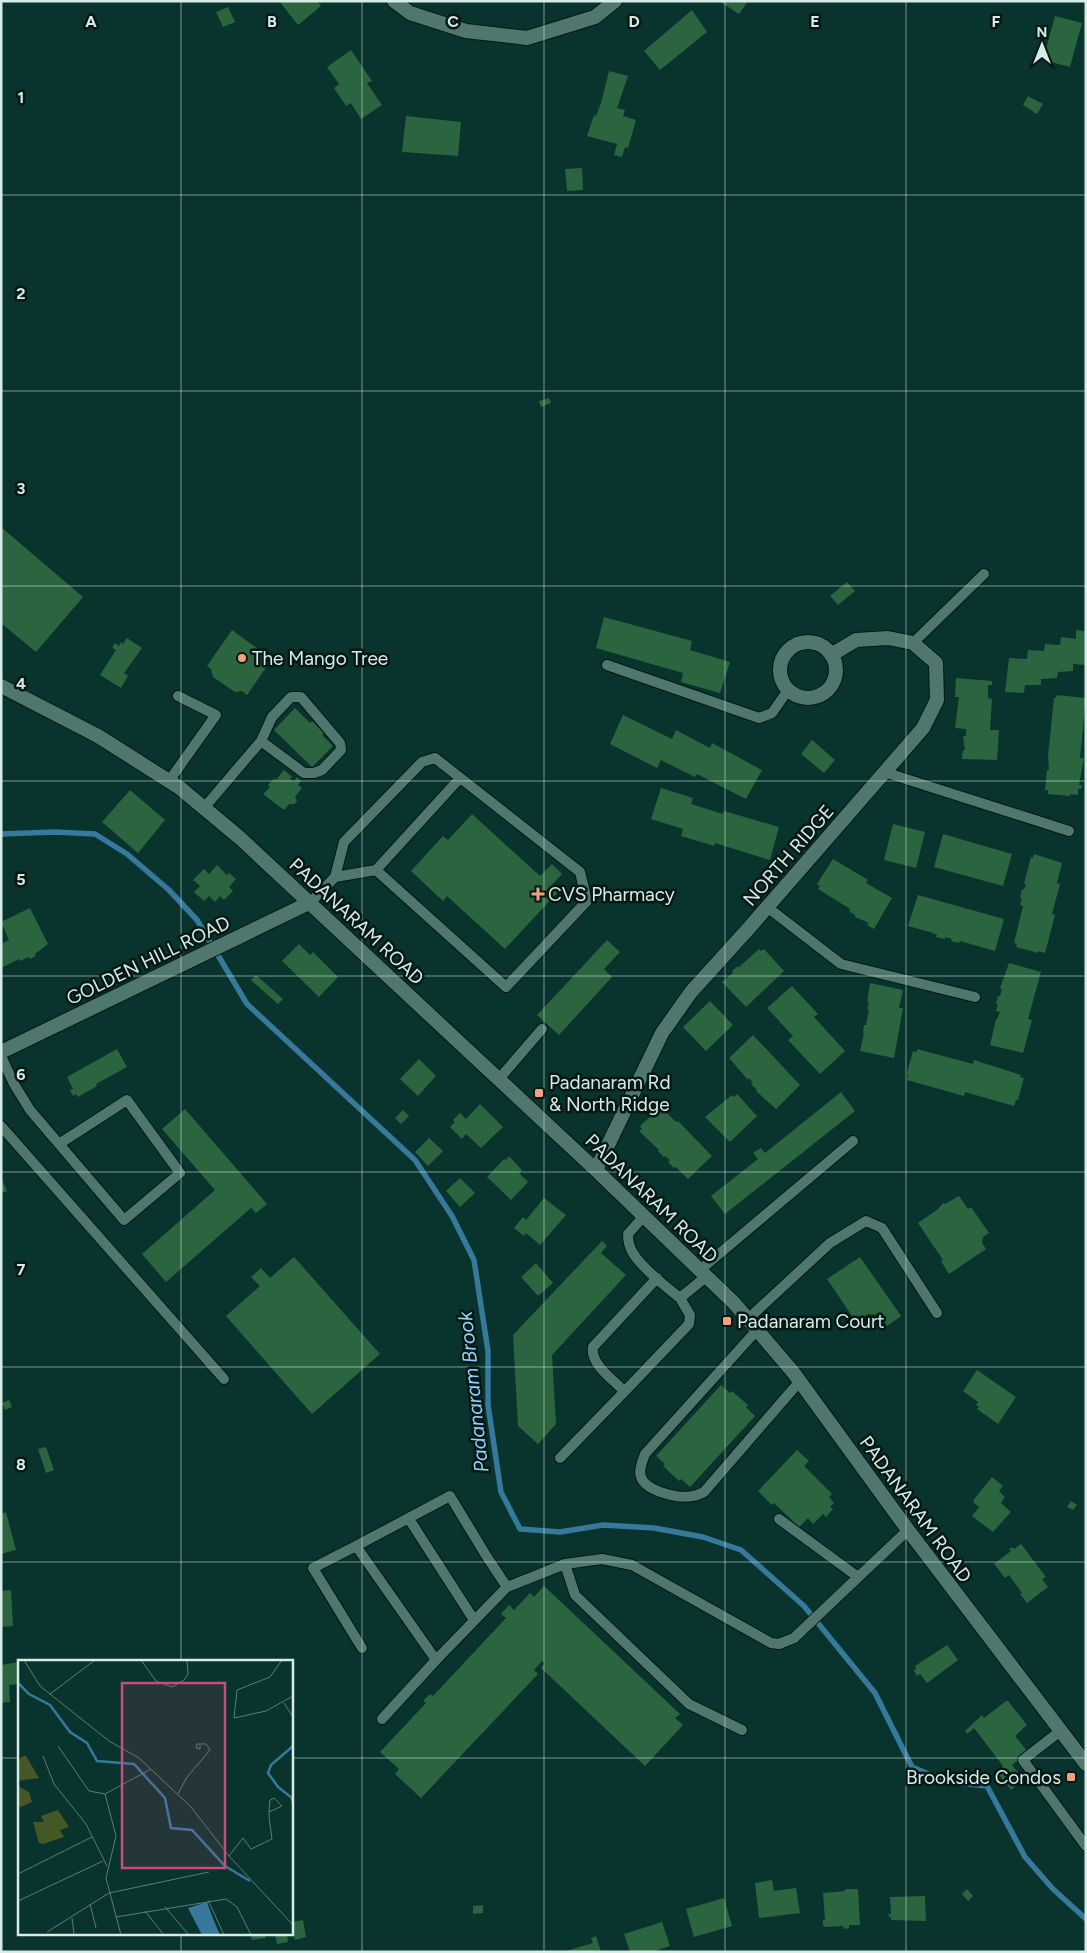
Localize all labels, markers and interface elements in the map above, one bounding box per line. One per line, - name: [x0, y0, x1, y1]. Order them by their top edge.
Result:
- text: A: [85, 12, 97, 31]
- text: B: [267, 12, 277, 31]
- text: C: [447, 12, 459, 31]
- text: D: [628, 12, 640, 31]
- text: E: [810, 12, 820, 31]
- text: F: [992, 12, 1001, 31]
- north arrow: [1017, 20, 1067, 70]
- text: N: [1037, 24, 1047, 41]
- text: 1: [18, 88, 24, 107]
- text: 2: [16, 284, 26, 303]
- text: 3: [17, 479, 26, 498]
- place label: The Mango Tree: [252, 647, 388, 670]
- marker: The Mango Tree: [236, 652, 248, 664]
- text: 4: [16, 674, 26, 693]
- street label: NORTH RIDGE: [738, 800, 839, 911]
- street label: PADANARAM ROAD: [285, 853, 429, 990]
- text: 5: [16, 870, 26, 889]
- place label: CVS Pharmacy: [548, 883, 675, 906]
- marker: CVS Pharmacy: [532, 888, 544, 900]
- street label: GOLDEN HILL ROAD: [63, 911, 234, 1010]
- text: 6: [16, 1065, 26, 1084]
- place label: Padanaram Rd & North Ridge: [549, 1071, 671, 1116]
- marker: Padanaram Rd & North Ridge: [533, 1087, 545, 1099]
- street label: PADANARAM ROAD: [581, 1129, 723, 1268]
- text: 7: [17, 1260, 26, 1279]
- water label: Padanaram Brook: [452, 1309, 493, 1474]
- place label: Padanaram Court: [737, 1310, 885, 1333]
- marker: Padanaram Court: [721, 1315, 733, 1327]
- street label: PADANARAM ROAD: [855, 1432, 976, 1587]
- text: 8: [16, 1455, 26, 1474]
- inset map: [18, 1660, 292, 1936]
- place label: Brookside Condos: [906, 1766, 1061, 1789]
- marker: Brookside Condos: [1065, 1771, 1077, 1783]

